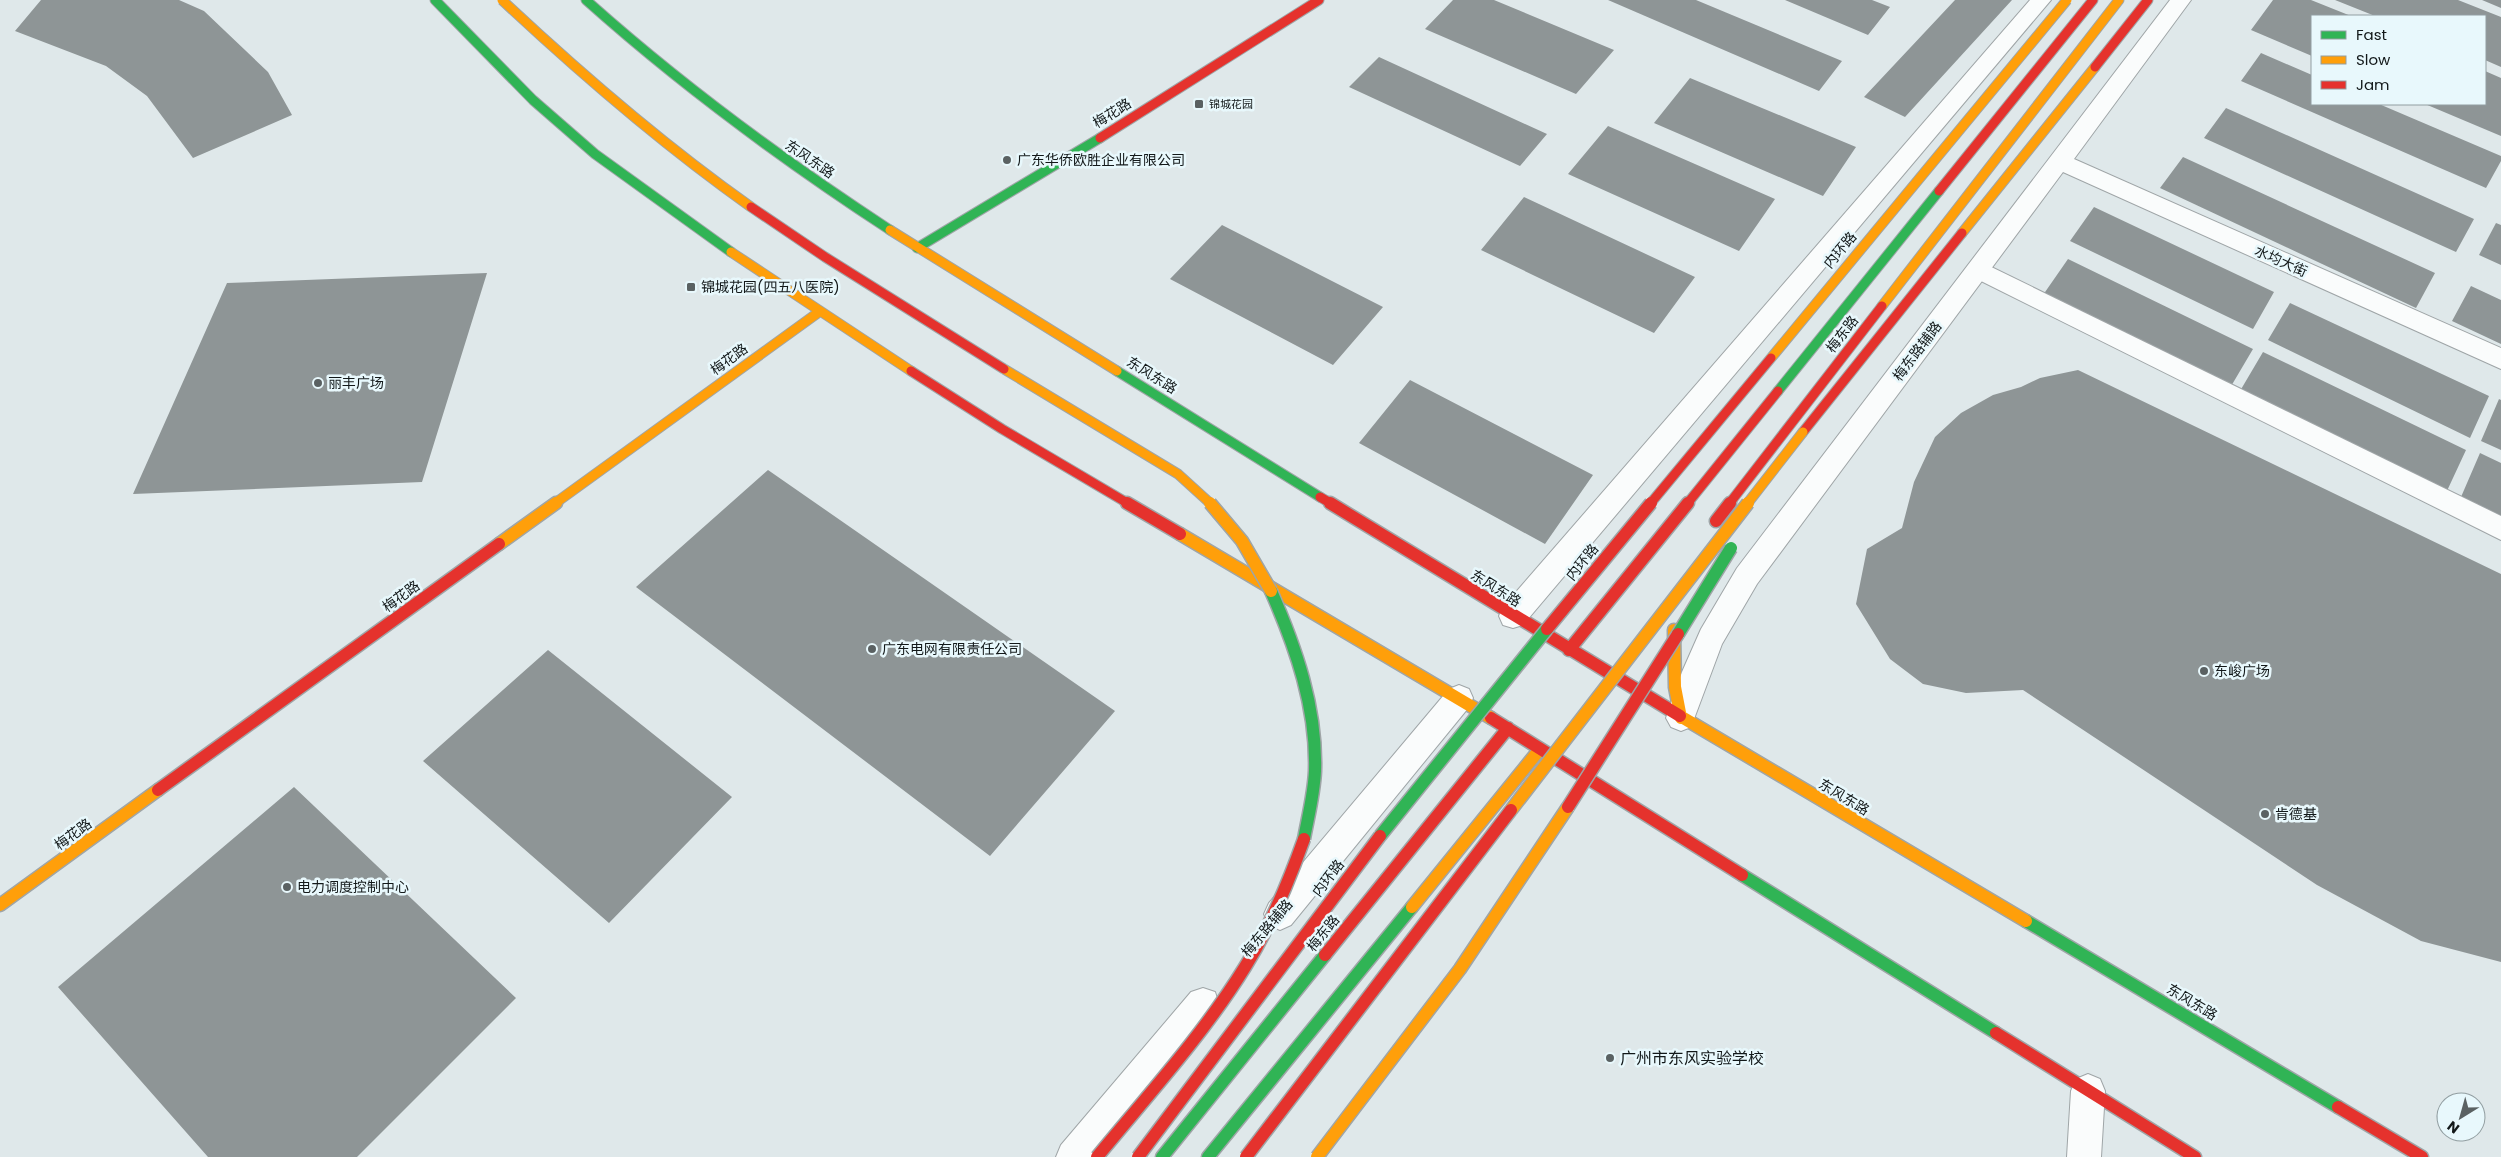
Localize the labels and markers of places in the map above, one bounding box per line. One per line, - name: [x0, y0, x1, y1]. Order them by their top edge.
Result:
- place label: 锦城花园: [1209, 96, 1253, 112]
- marker: 锦城花园: [1193, 98, 1205, 110]
- place label: 广东华侨欧胜企业有限公司: [1017, 150, 1185, 170]
- marker: 广东华侨欧胜企业有限公司: [1001, 154, 1013, 166]
- place label: 锦城花园(四五八医院): [701, 277, 840, 297]
- marker: 锦城花园(四五八医院): [685, 281, 697, 293]
- place label: 丽丰广场: [328, 373, 384, 393]
- marker: 丽丰广场: [312, 377, 324, 389]
- place label: 广东电网有限责任公司: [882, 639, 1022, 659]
- marker: 广东电网有限责任公司: [866, 643, 878, 655]
- place label: 东峻广场: [2214, 661, 2270, 681]
- marker: 东峻广场: [2198, 665, 2210, 677]
- place label: 肯德基: [2275, 804, 2317, 824]
- marker: 肯德基: [2259, 808, 2271, 820]
- place label: 电力调度控制中心: [297, 877, 409, 897]
- marker: 电力调度控制中心: [281, 881, 293, 893]
- place label: 广州市东风实验学校: [1620, 1047, 1764, 1070]
- marker: 广州市东风实验学校: [1604, 1052, 1616, 1064]

